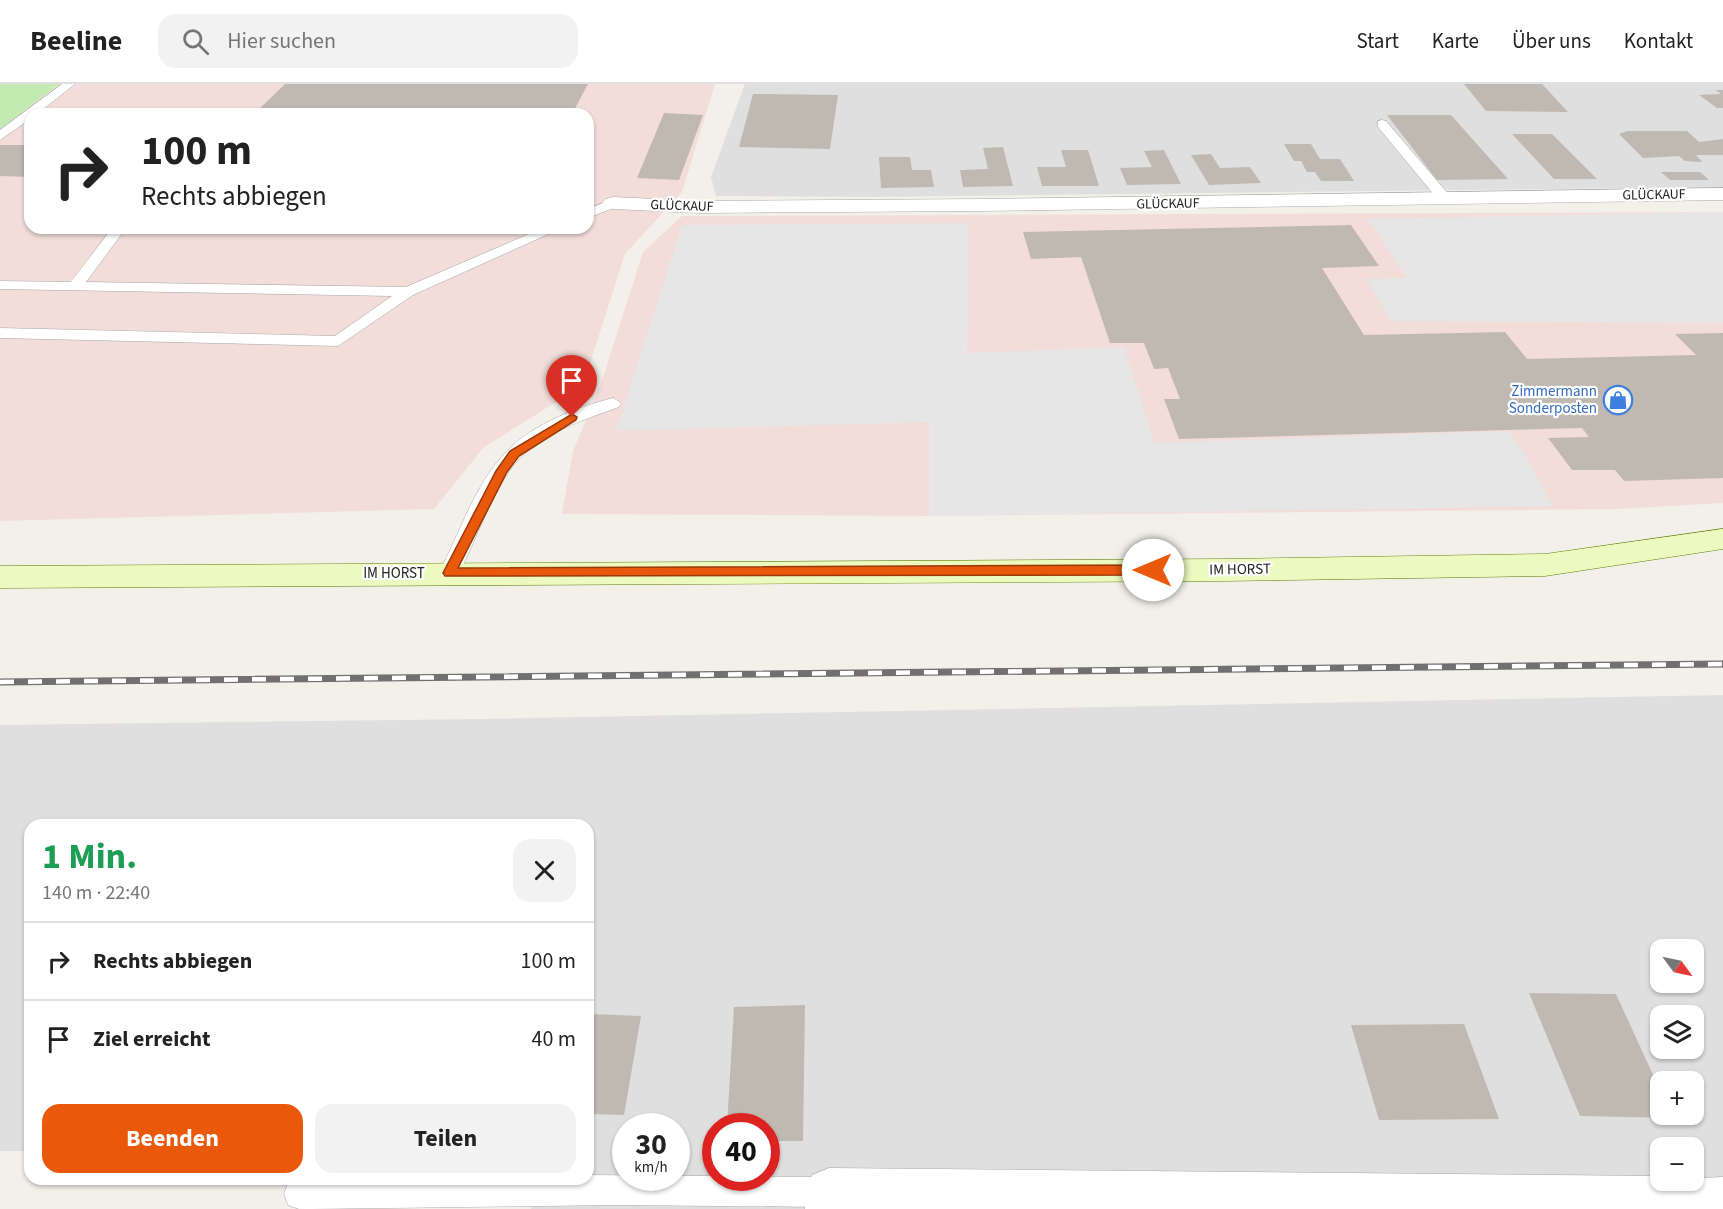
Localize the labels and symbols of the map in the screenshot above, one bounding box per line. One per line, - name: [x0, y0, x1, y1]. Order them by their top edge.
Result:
- street label: GLÜCKAUF: [1622, 184, 1686, 206]
- street label: GLÜCKAUF: [1136, 193, 1200, 215]
- street label: GLÜCKAUF: [650, 195, 714, 217]
- pin: [546, 355, 597, 417]
- place label: Zimmermann Sonderposten: [1509, 381, 1597, 419]
- shop icon: Zimmermann Sonderposten: [1602, 384, 1634, 416]
- position arrow: [1121, 538, 1185, 602]
- street label: IM HORST: [1209, 558, 1271, 581]
- street label: IM HORST: [363, 563, 425, 584]
- north arrow: [1650, 939, 1704, 993]
- speed limit sign: 40: [702, 1113, 780, 1191]

